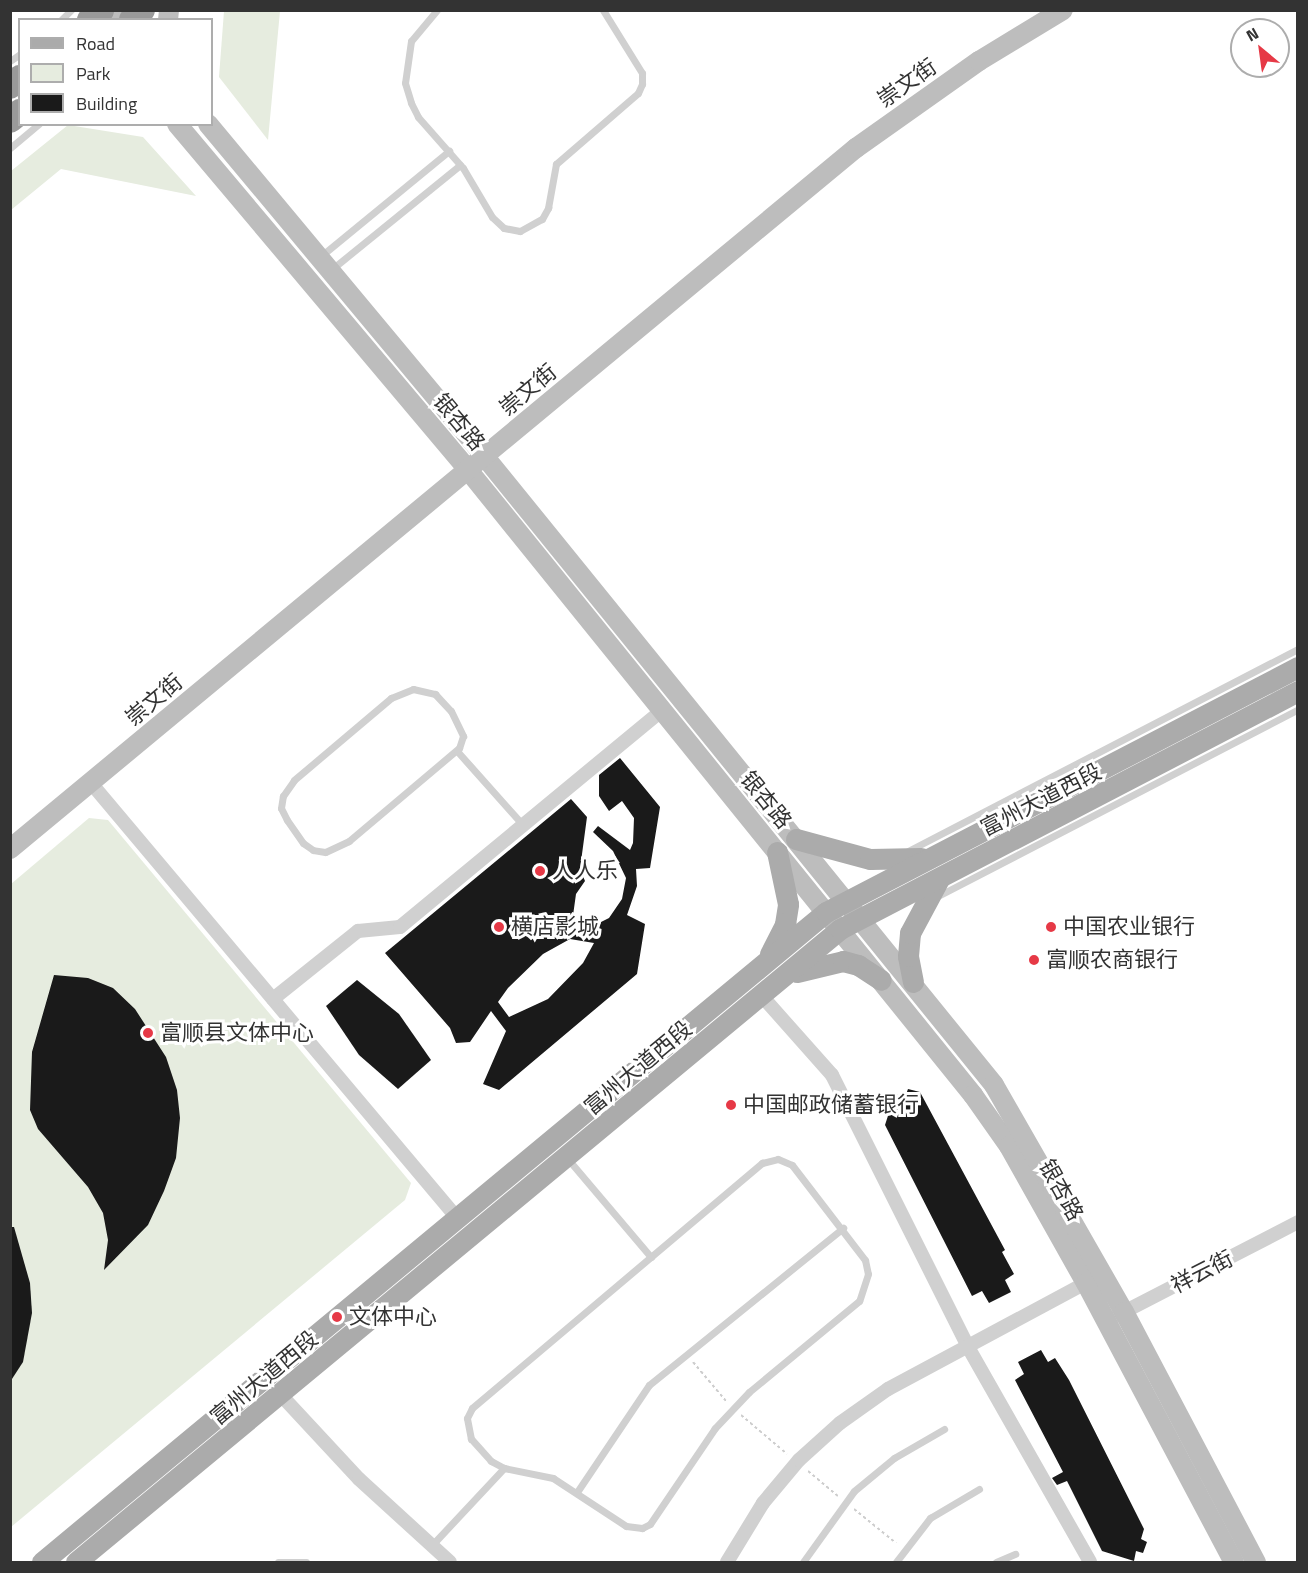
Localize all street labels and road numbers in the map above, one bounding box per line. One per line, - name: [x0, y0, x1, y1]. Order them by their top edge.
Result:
- street label: 崇文街: [872, 53, 942, 113]
- street label: 崇文街: [494, 359, 562, 421]
- street label: 银杏路: [428, 388, 490, 456]
- street label: 崇文街: [120, 669, 188, 731]
- street label: 富州大道西段: [976, 758, 1106, 842]
- street label: 银杏路: [735, 766, 797, 834]
- street label: 富州大道西段: [579, 1015, 697, 1121]
- street label: 银杏路: [1033, 1155, 1089, 1225]
- street label: 祥云街: [1167, 1245, 1237, 1299]
- street label: 富州大道西段: [205, 1325, 323, 1431]

